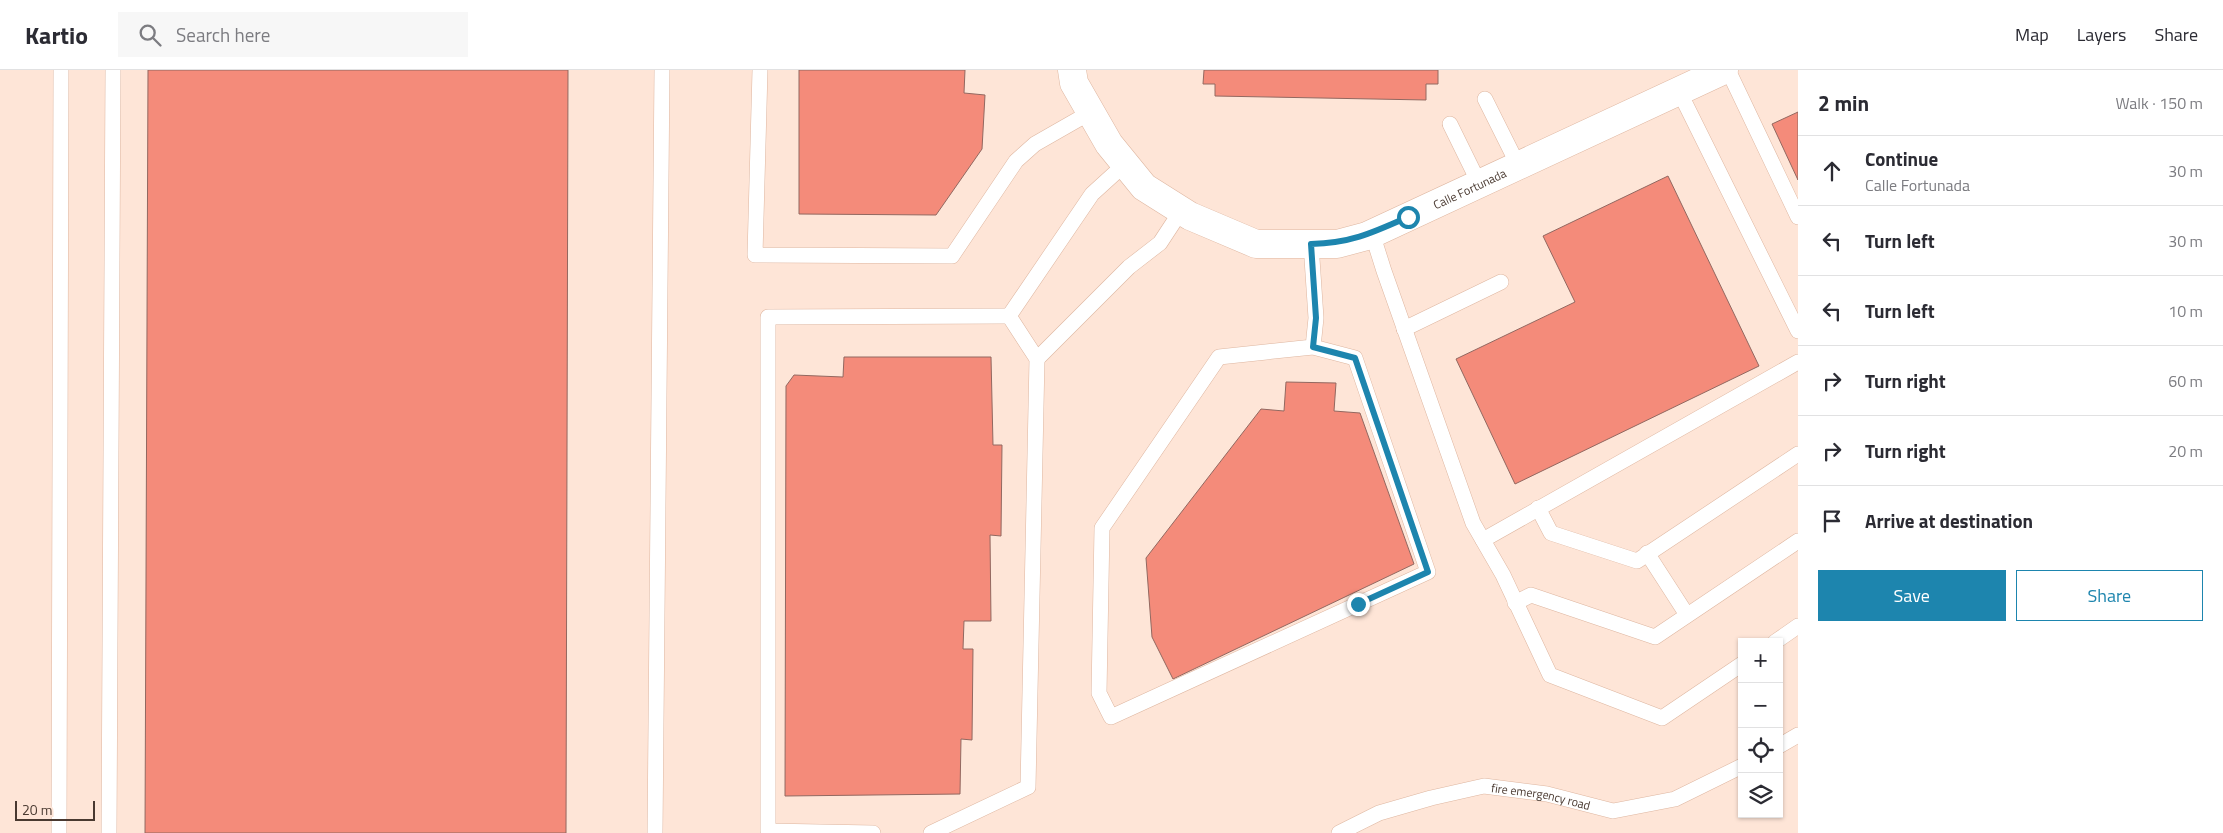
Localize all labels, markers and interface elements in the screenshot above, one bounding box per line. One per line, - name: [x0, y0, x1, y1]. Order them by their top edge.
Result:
- search box: [118, 12, 468, 57]
- text: Kartio: [25, 17, 88, 53]
- text: Search here: [176, 20, 270, 49]
- icon: search: [136, 21, 164, 49]
- text: Map: [2015, 21, 2049, 48]
- text: Layers: [2077, 21, 2126, 48]
- text: Share: [2154, 21, 2198, 48]
- text: 2 min: [1818, 87, 1869, 119]
- text: Walk · 150 m: [2115, 91, 2203, 115]
- text: Continue: [1865, 144, 1938, 173]
- icon: ahead: [1818, 157, 1846, 185]
- text: 30 m: [2168, 159, 2203, 183]
- street label: Calle Fortunada: [1430, 163, 1509, 214]
- text: Calle Fortunada: [1865, 173, 1970, 197]
- route start: [1397, 206, 1420, 229]
- text: Turn left: [1865, 226, 1935, 255]
- icon: left: [1818, 227, 1846, 255]
- text: 30 m: [2168, 229, 2203, 253]
- text: Turn left: [1865, 296, 1935, 325]
- icon: left: [1818, 297, 1846, 325]
- text: 10 m: [2168, 299, 2203, 323]
- text: Turn right: [1865, 366, 1946, 395]
- icon: right: [1818, 367, 1846, 395]
- text: 60 m: [2168, 369, 2203, 393]
- text: Turn right: [1865, 436, 1946, 465]
- icon: right: [1818, 437, 1846, 465]
- text: 20 m: [2168, 439, 2203, 463]
- text: Arrive at destination: [1865, 506, 2033, 535]
- icon: arrive: [1818, 507, 1846, 535]
- button: Save: [1818, 570, 2006, 621]
- button: Share: [2016, 570, 2203, 621]
- route end: [1347, 593, 1370, 616]
- map controls: [1738, 638, 1783, 818]
- button: +: [1738, 638, 1783, 683]
- button: −: [1738, 683, 1783, 728]
- button: locate: [1738, 728, 1783, 773]
- button: layers: [1738, 773, 1783, 818]
- street label: fire emergency road: [1490, 778, 1593, 814]
- scale bar: [15, 798, 95, 821]
- text: 20 m: [22, 799, 52, 820]

